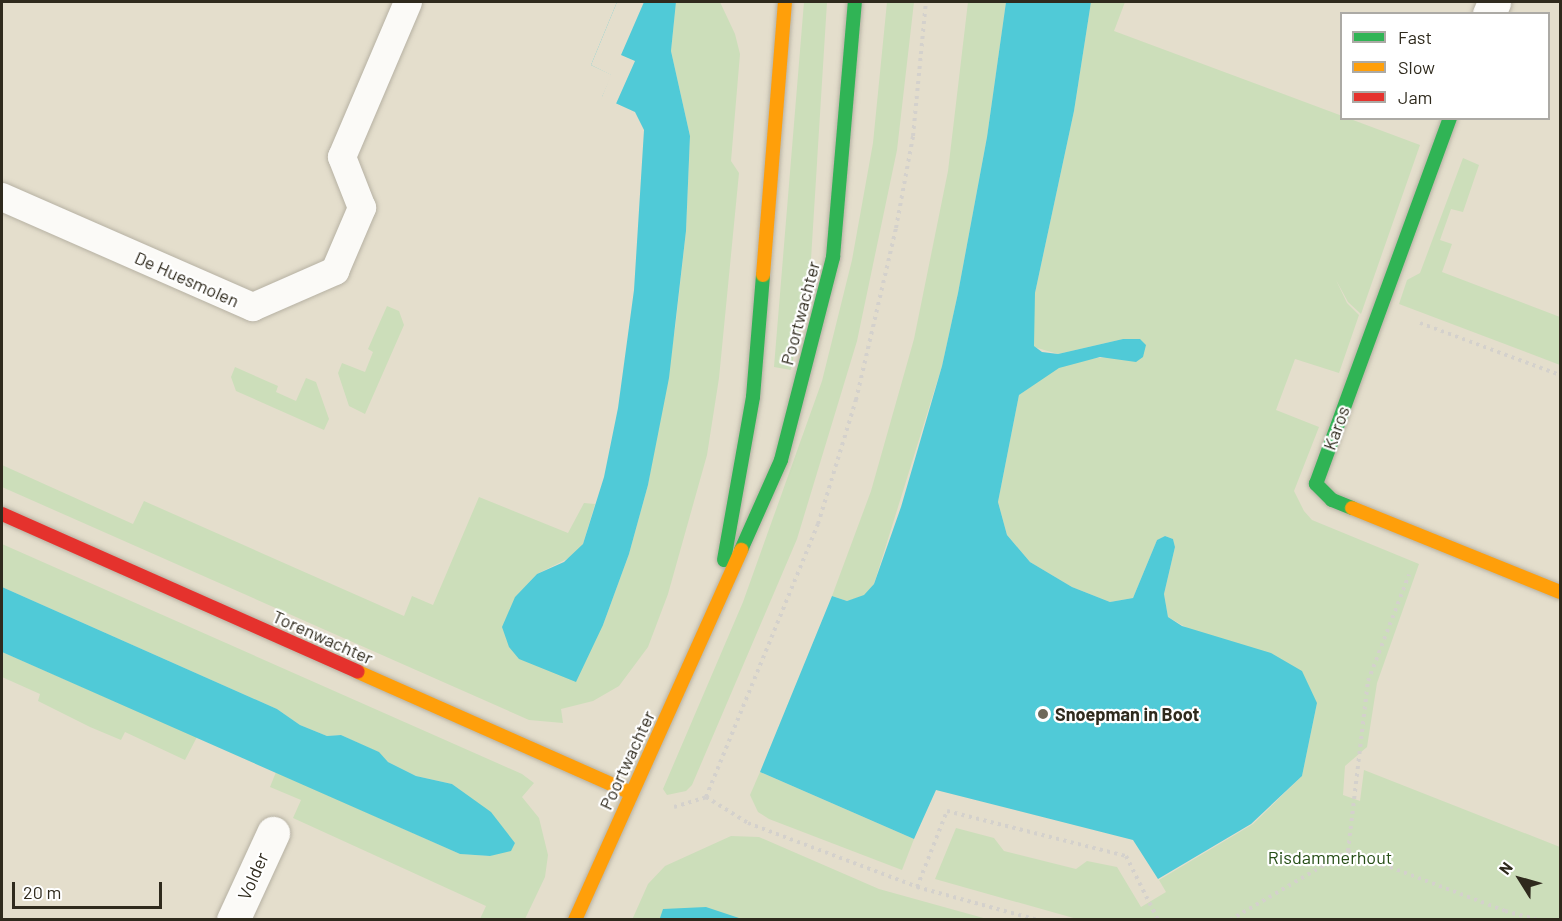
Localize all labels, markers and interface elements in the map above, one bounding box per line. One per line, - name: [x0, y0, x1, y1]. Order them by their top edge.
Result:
- legend: [1340, 12, 1550, 120]
- text: Fast: [1398, 26, 1432, 48]
- text: Slow: [1398, 56, 1435, 78]
- text: Jam: [1398, 86, 1432, 108]
- street label: De Huesmolen: [132, 246, 242, 312]
- street label: Poortwachter: [776, 259, 824, 367]
- street label: Karos: [1318, 403, 1354, 453]
- street label: Torenwachter: [269, 605, 377, 669]
- place label: Snoepman in Boot: [1055, 703, 1199, 725]
- street label: Poortwachter: [595, 707, 659, 813]
- marker: Snoepman in Boot: [1036, 707, 1050, 721]
- park label: Risdammerhout: [1268, 846, 1392, 868]
- street label: Volder: [233, 849, 273, 903]
- north arrow: [1490, 849, 1550, 909]
- text: N: [1494, 858, 1516, 878]
- scale bar: [15, 870, 165, 908]
- text: 20 m: [23, 881, 61, 903]

